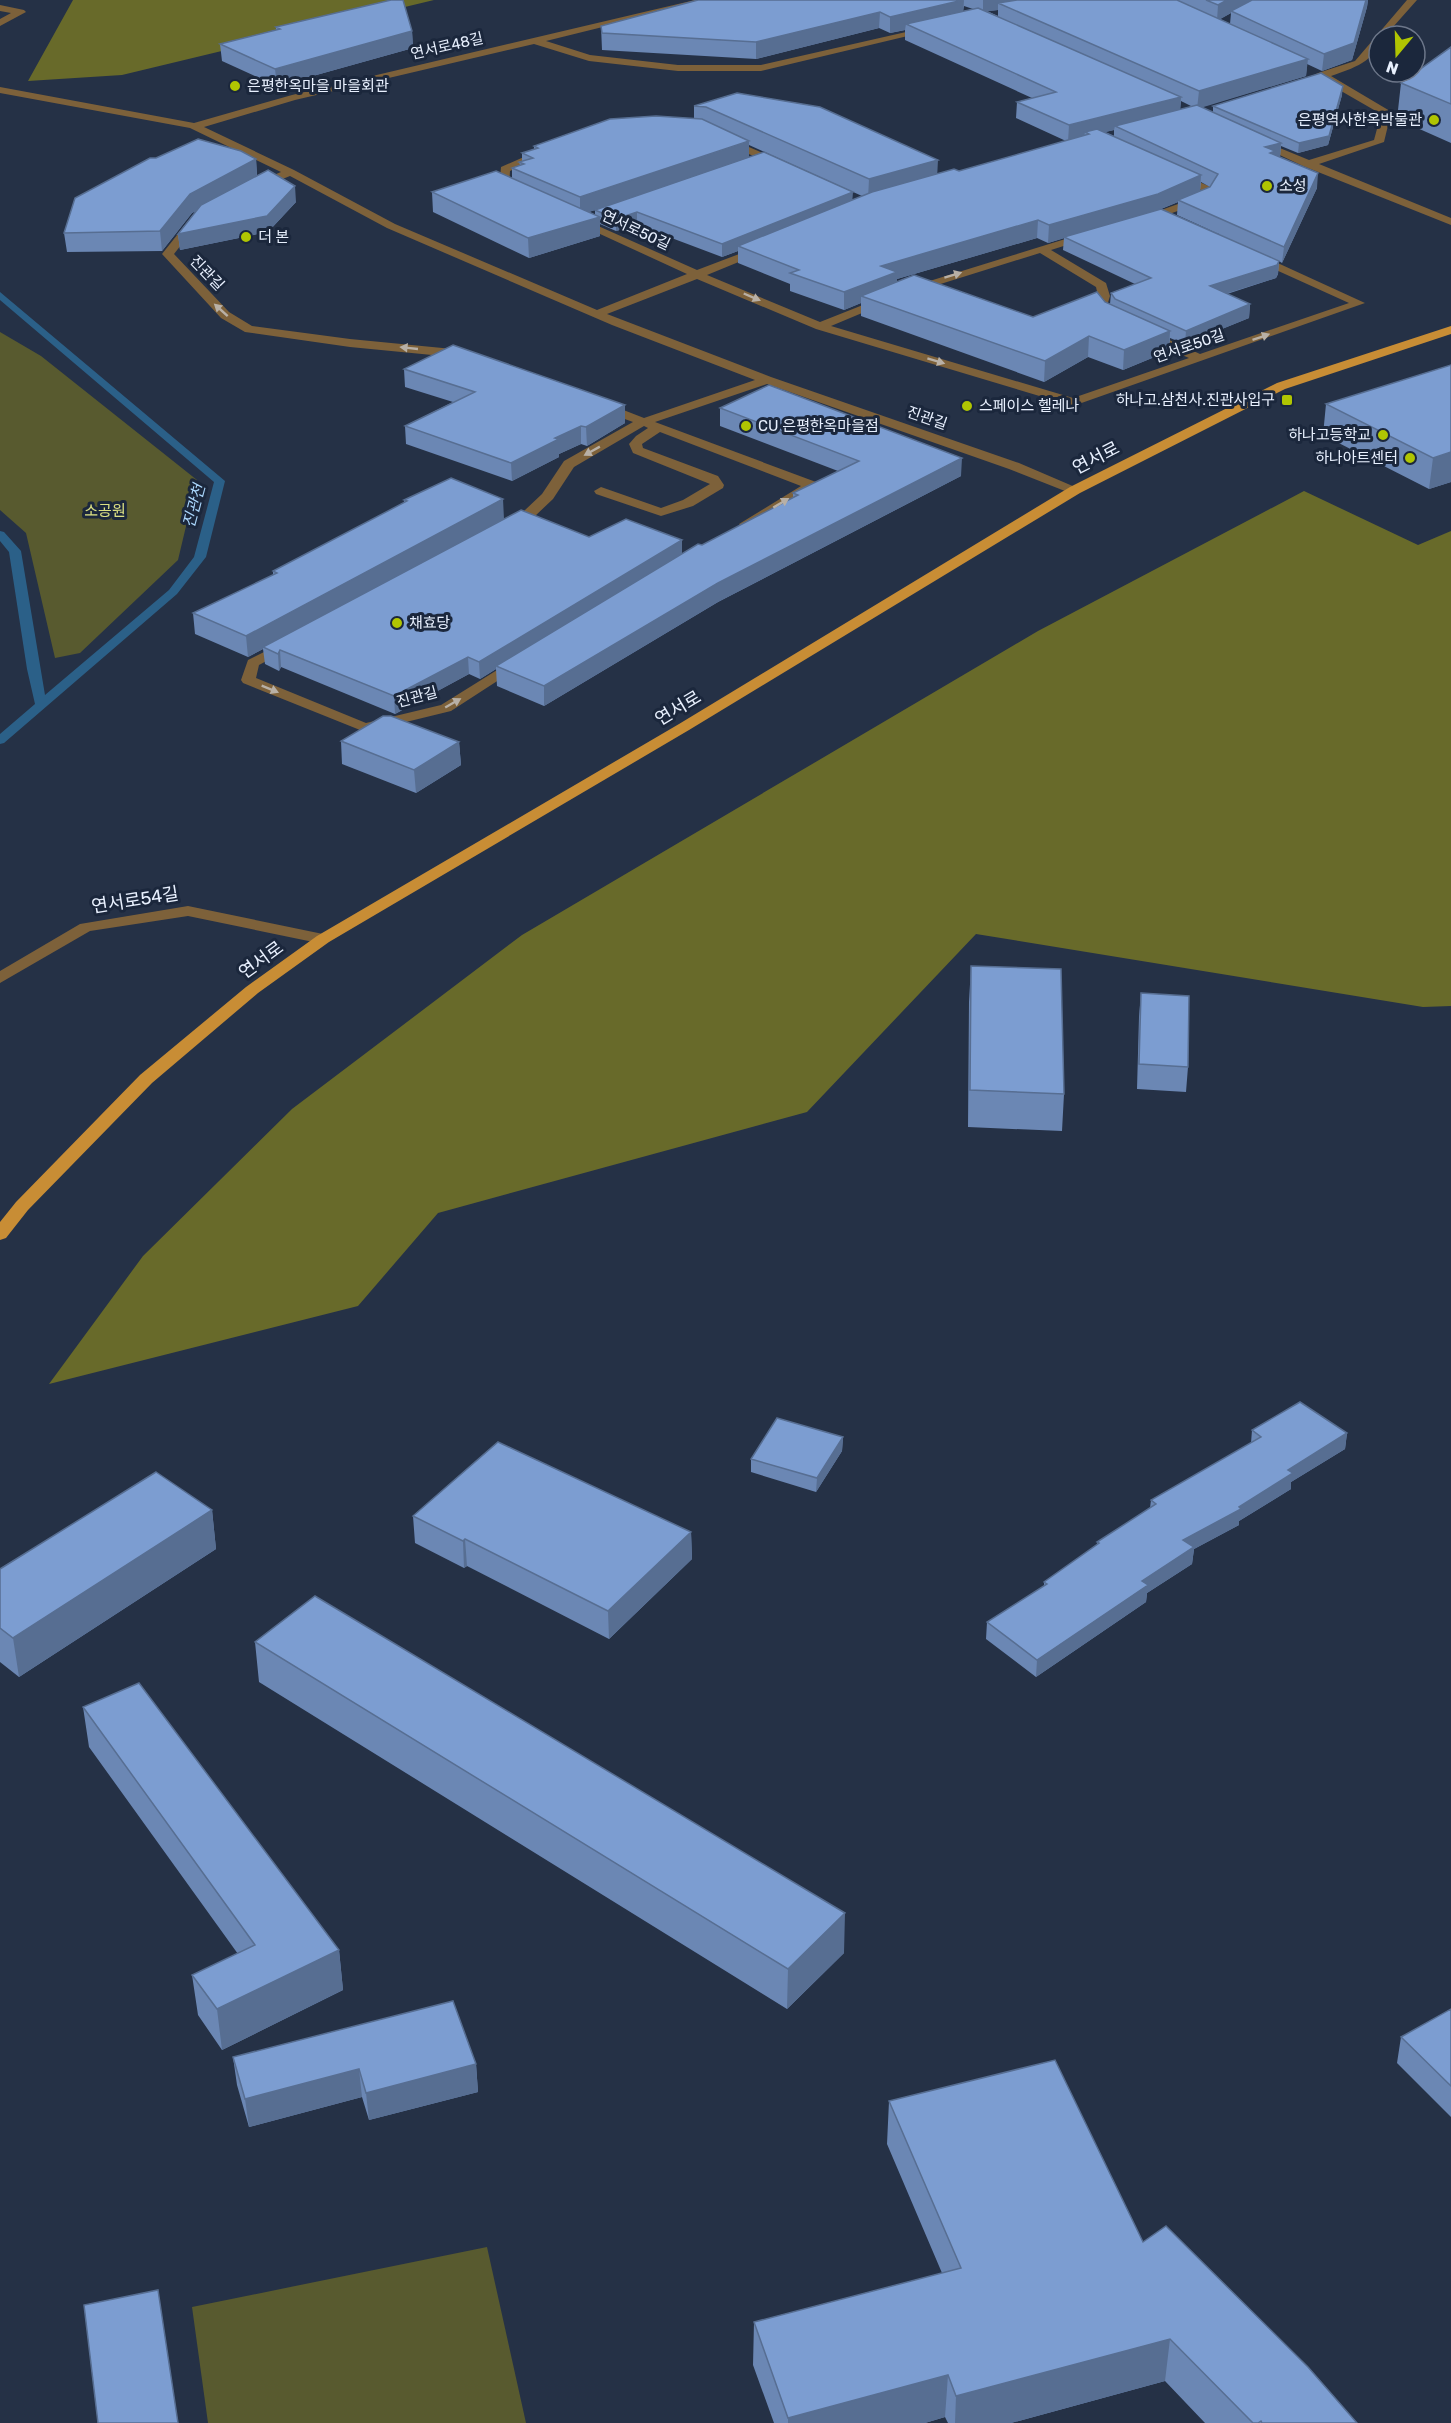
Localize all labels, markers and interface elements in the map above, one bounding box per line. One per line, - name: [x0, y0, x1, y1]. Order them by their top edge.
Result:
- north arrow: [1367, 24, 1427, 84]
- street label: 연서로48길: [409, 29, 485, 63]
- text: N: [1384, 57, 1401, 79]
- place label: 은평한옥마을 마을회관: [247, 77, 389, 95]
- marker: 은평한옥마을 마을회관: [228, 79, 242, 93]
- place label: 은평역사한옥박물관: [1298, 111, 1422, 129]
- marker: 은평역사한옥박물관: [1427, 113, 1441, 127]
- place label: 소성: [1279, 177, 1307, 195]
- marker: 소성: [1260, 179, 1274, 193]
- street label: 연서로50길: [599, 206, 673, 254]
- place label: 더 본: [258, 228, 289, 246]
- marker: 더 본: [239, 230, 253, 244]
- street label: 진관길: [186, 252, 228, 294]
- one-way arrow: [944, 270, 962, 279]
- one-way arrow: [743, 293, 761, 302]
- one-way arrow: [214, 304, 229, 317]
- street label: 연서로50길: [1151, 326, 1227, 366]
- one-way arrow: [1252, 331, 1270, 341]
- one-way arrow: [399, 343, 418, 353]
- one-way arrow: [927, 357, 945, 366]
- place label: 하나고.삼천사.진관사입구: [1116, 391, 1275, 409]
- marker: 하나고.삼천사.진관사입구: [1280, 393, 1294, 407]
- place label: 스페이스 헬레나: [979, 397, 1079, 415]
- marker: 스페이스 헬레나: [960, 399, 974, 413]
- street label: 진관길: [904, 403, 950, 433]
- place label: CU 은평한옥마을점: [758, 417, 879, 435]
- marker: CU 은평한옥마을점: [739, 419, 753, 433]
- place label: 하나고등학교: [1288, 426, 1371, 444]
- marker: 하나고등학교: [1376, 428, 1390, 442]
- street label: 연서로: [1069, 437, 1123, 479]
- one-way arrow: [584, 445, 601, 455]
- place label: 하나아트센터: [1315, 449, 1398, 467]
- marker: 하나아트센터: [1403, 451, 1417, 465]
- water label: 진관천: [179, 480, 209, 530]
- one-way arrow: [773, 497, 789, 508]
- park label: 소공원: [84, 502, 126, 520]
- place label: 채효당: [409, 614, 451, 632]
- marker: 채효당: [390, 616, 404, 630]
- street label: 진관길: [395, 683, 439, 711]
- one-way arrow: [261, 685, 279, 694]
- street label: 연서로: [651, 686, 705, 730]
- one-way arrow: [445, 697, 461, 708]
- street label: 연서로54길: [90, 882, 180, 918]
- street label: 연서로: [234, 936, 288, 984]

